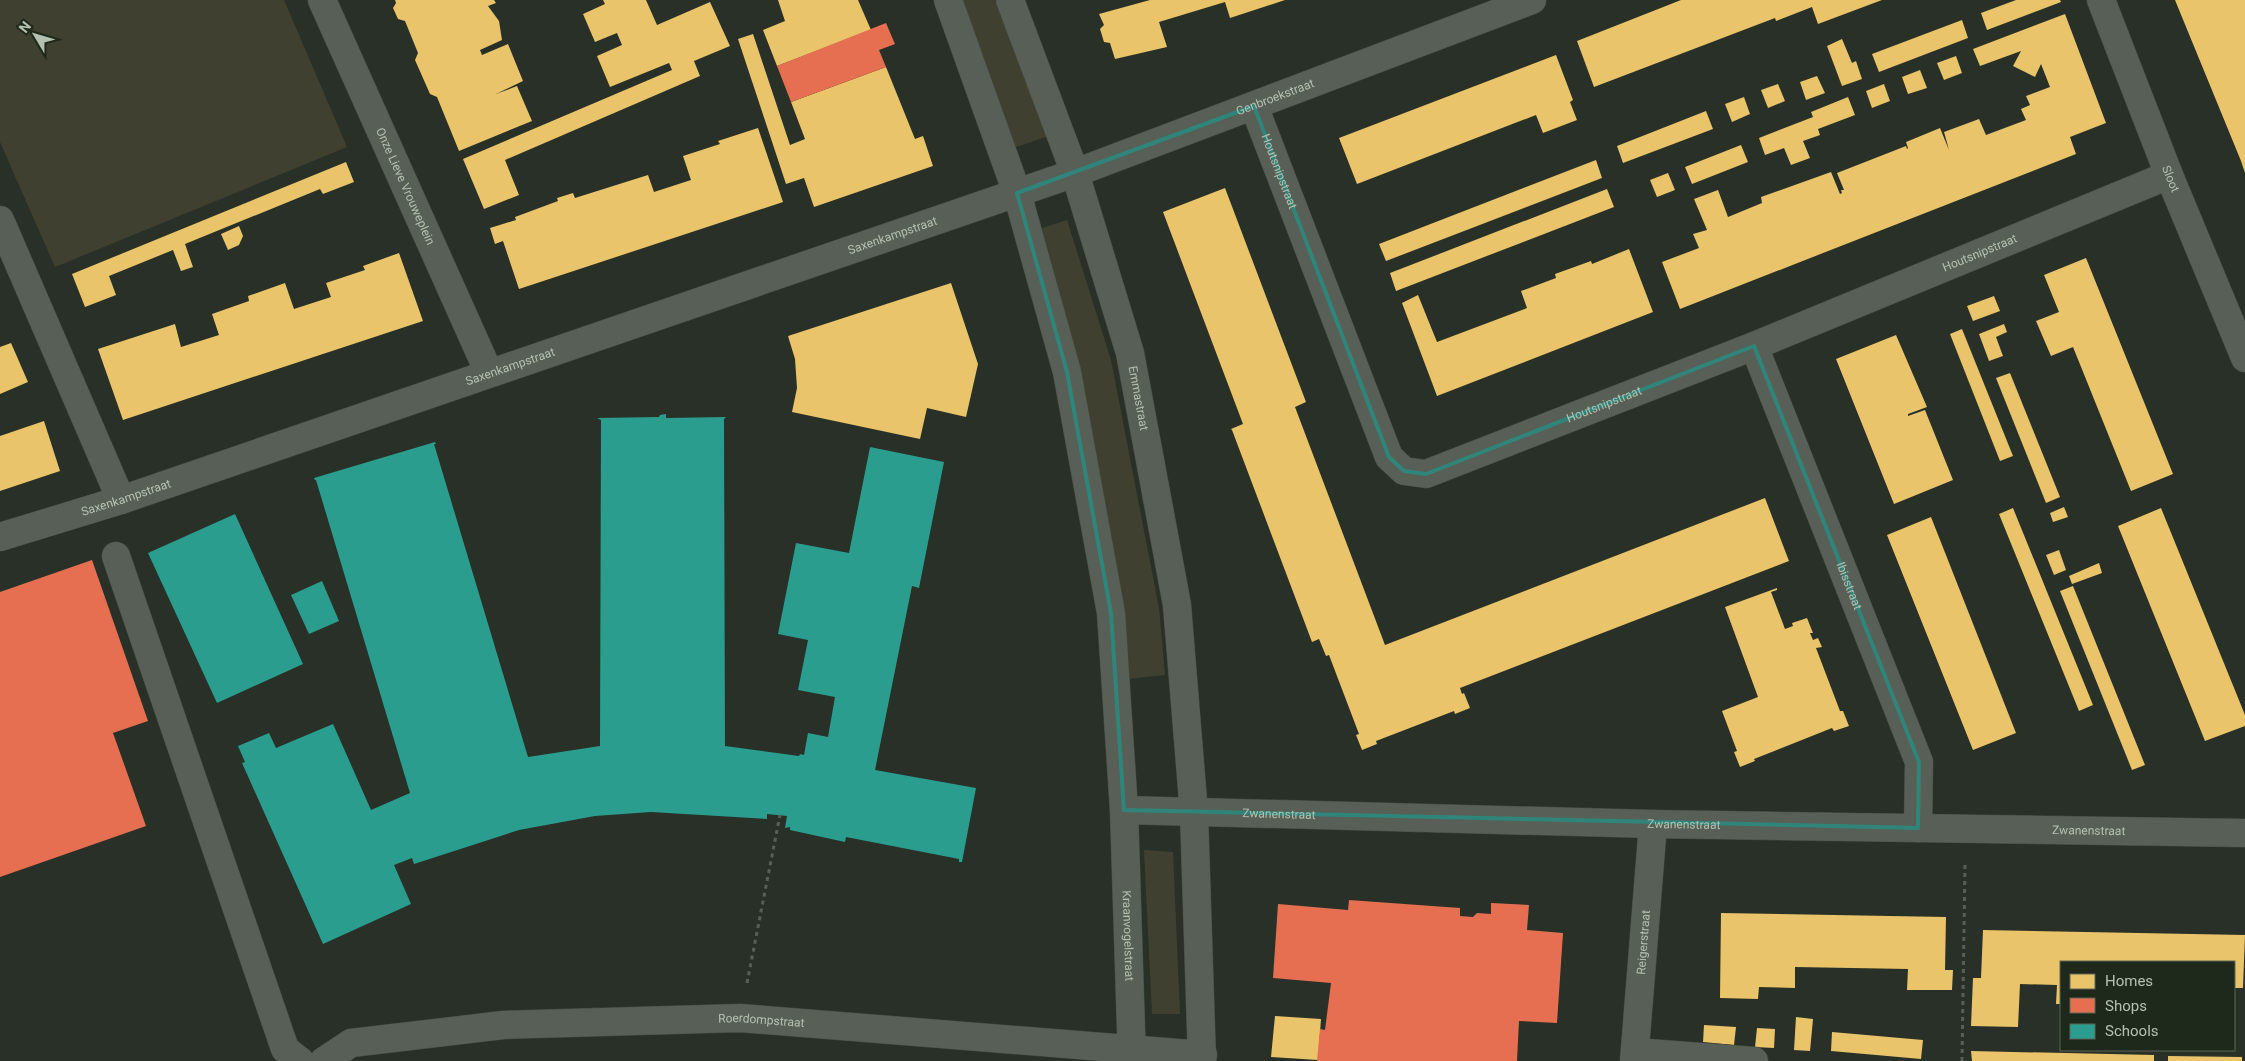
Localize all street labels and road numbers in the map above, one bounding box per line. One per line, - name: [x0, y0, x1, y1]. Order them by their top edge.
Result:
- street label: Genbroekstraat: [1234, 76, 1316, 118]
- street label: Onze Lieve Vrouweplein: [373, 125, 438, 247]
- street label: Houtsnipstraat: [1258, 132, 1300, 211]
- street label: Sloot: [2159, 164, 2182, 194]
- street label: Saxenkampstraat: [846, 214, 939, 257]
- street label: Houtsnipstraat: [1940, 231, 2019, 275]
- street label: Saxenkampstraat: [464, 345, 557, 388]
- street label: Emmastraat: [1126, 365, 1151, 432]
- street label: Houtsnipstraat: [1565, 383, 1644, 425]
- street label: Saxenkampstraat: [80, 476, 173, 519]
- street label: Ibisstraat: [1833, 560, 1865, 612]
- street label: Zwanenstraat: [1242, 806, 1316, 822]
- street label: Zwanenstraat: [1647, 817, 1721, 832]
- street label: Zwanenstraat: [2052, 823, 2126, 838]
- street label: Kraanvogelstraat: [1120, 890, 1136, 981]
- street label: Reigerstraat: [1634, 909, 1653, 975]
- street label: Roerdompstraat: [718, 1011, 805, 1030]

